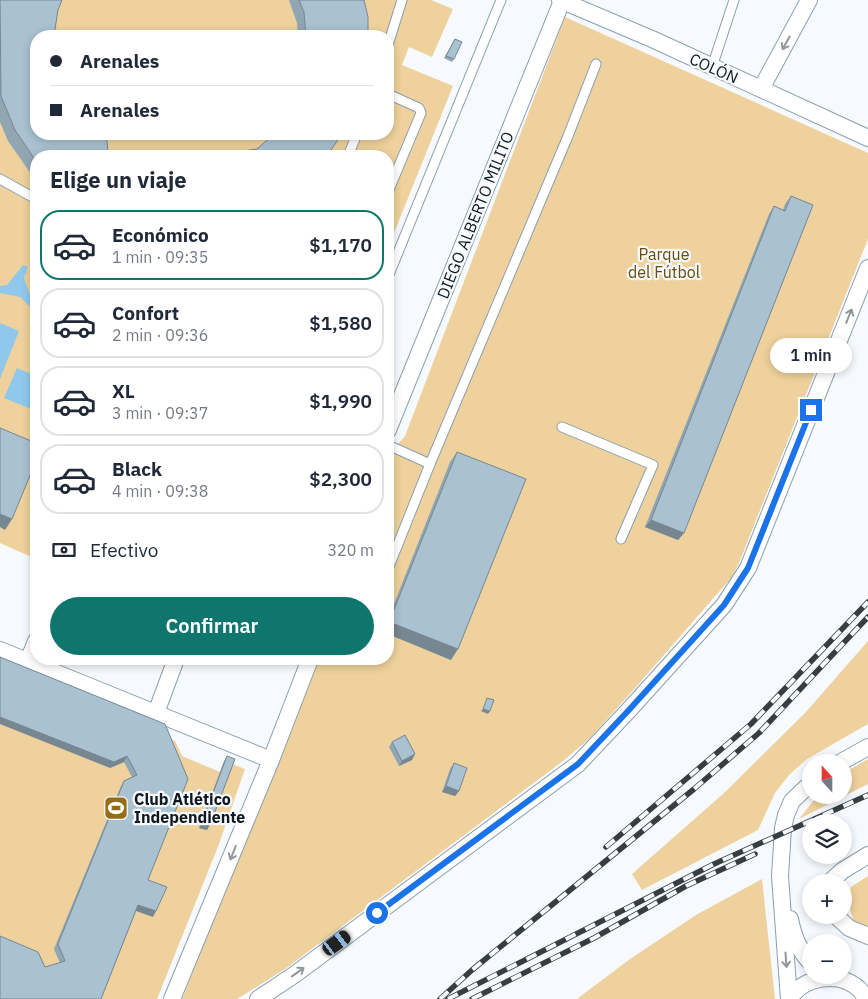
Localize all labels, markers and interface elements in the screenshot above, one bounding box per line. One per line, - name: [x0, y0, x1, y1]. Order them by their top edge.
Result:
- one-way arrow: [781, 35, 791, 50]
- street label: COLÓN: [687, 48, 742, 88]
- text: Arenales: [80, 49, 159, 73]
- text: Arenales: [80, 98, 159, 122]
- street label: DIEGO ALBERTO MILITO: [432, 129, 518, 301]
- text: Elige un viaje: [50, 165, 187, 194]
- icon: car: [52, 223, 97, 268]
- text: Económico: [112, 223, 209, 247]
- text: $1,170: [309, 233, 372, 257]
- park label: Parque del Fútbol: [628, 244, 700, 282]
- text: 1 min · 09:35: [112, 247, 208, 267]
- icon: car: [52, 301, 97, 346]
- text: Confort: [112, 301, 179, 325]
- one-way arrow: [845, 309, 854, 324]
- text: $1,580: [309, 311, 372, 335]
- text: 2 min · 09:36: [112, 325, 208, 345]
- callout: 1 min: [770, 338, 852, 372]
- text: 1 min: [790, 345, 832, 365]
- icon: car: [52, 379, 97, 424]
- text: XL: [112, 379, 135, 403]
- text: $1,990: [309, 389, 372, 413]
- route end: [800, 399, 822, 421]
- text: 3 min · 09:37: [112, 403, 208, 423]
- icon: car: [52, 457, 97, 502]
- text: Black: [112, 457, 162, 481]
- text: $2,300: [309, 467, 372, 491]
- text: 4 min · 09:38: [112, 481, 208, 501]
- icon: cash: [50, 536, 78, 564]
- text: Efectivo: [90, 538, 158, 562]
- text: 320 m: [327, 540, 374, 560]
- button: Confirmar: [50, 597, 374, 655]
- north arrow: [802, 754, 852, 804]
- map controls: [802, 754, 852, 984]
- place label: Club Atlético Independiente: [134, 789, 245, 827]
- sports icon: Club Atlético Independiente: [103, 795, 129, 821]
- button: layers: [802, 814, 852, 864]
- one-way arrow: [228, 845, 237, 860]
- button: +: [802, 874, 852, 924]
- route start: [366, 902, 388, 924]
- car: [320, 928, 353, 958]
- button: −: [802, 934, 852, 984]
- one-way arrow: [781, 951, 790, 967]
- one-way arrow: [291, 966, 304, 977]

